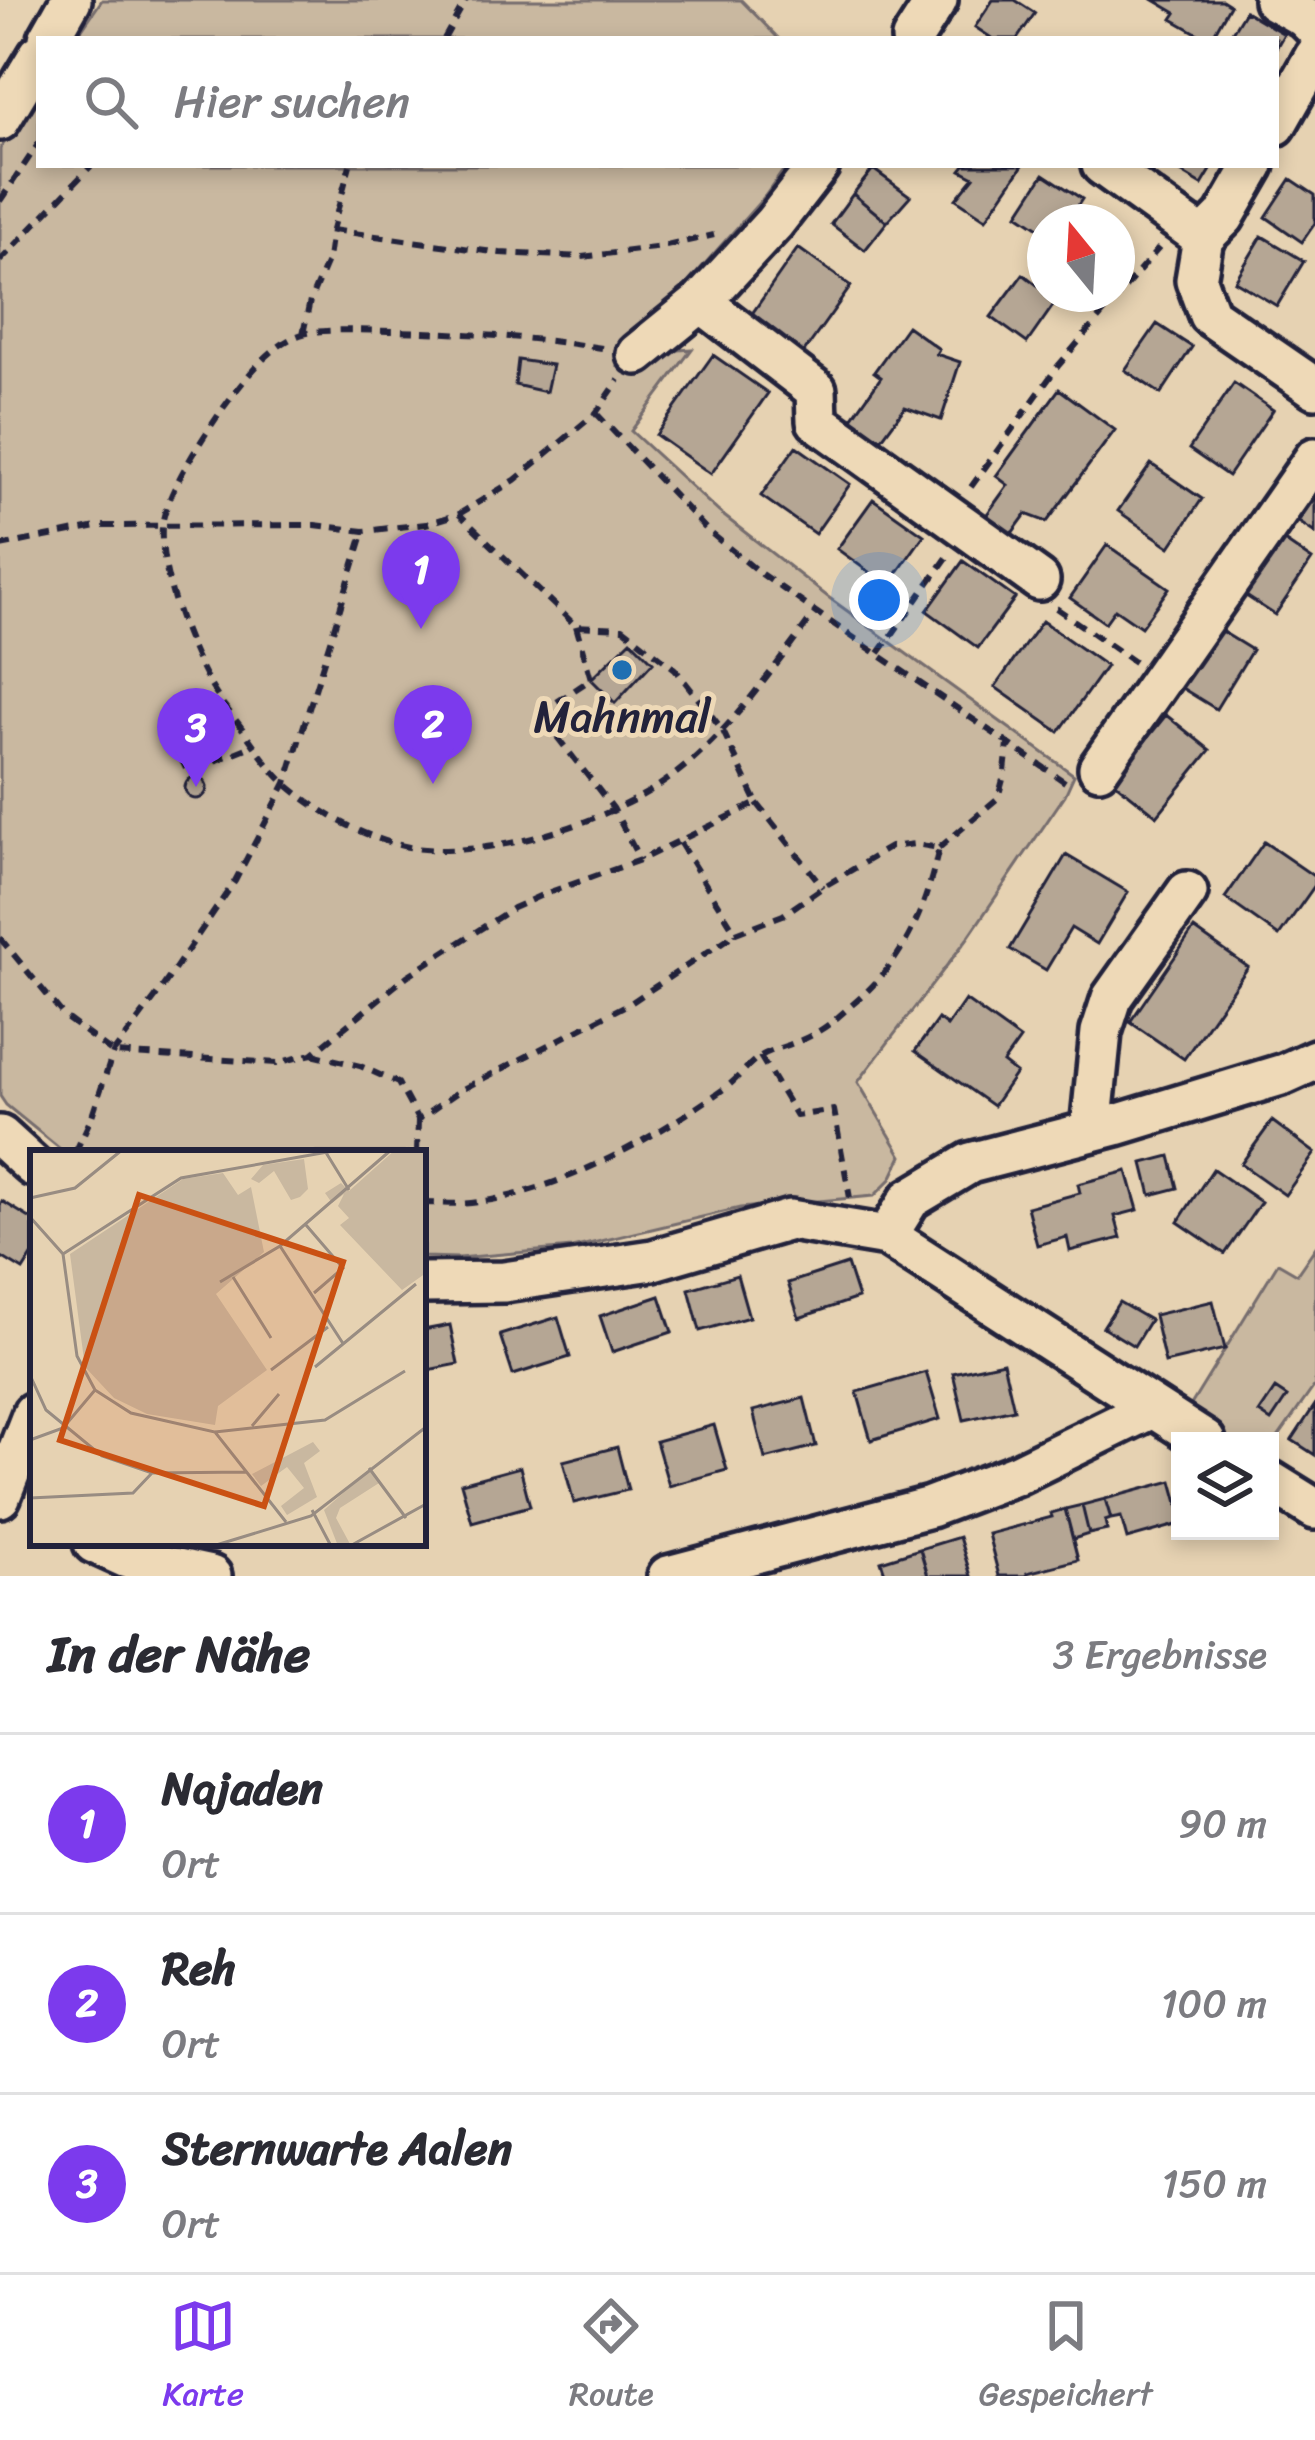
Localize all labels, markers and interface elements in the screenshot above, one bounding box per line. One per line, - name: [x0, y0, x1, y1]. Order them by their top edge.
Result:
- search box: [36, 36, 1279, 168]
- text: Hier suchen: [174, 62, 410, 142]
- icon: search: [78, 69, 144, 135]
- north arrow: [1027, 204, 1135, 312]
- pin: 1: [382, 530, 460, 629]
- your location: [849, 570, 909, 630]
- marker: Mahnmal: [609, 657, 635, 683]
- place label: Mahnmal: [533, 677, 712, 757]
- pin: 2: [394, 685, 472, 784]
- pin: 3: [157, 688, 235, 787]
- inset map: [30, 1150, 426, 1546]
- map controls: [1171, 1432, 1279, 1540]
- button: layers: [1171, 1432, 1279, 1540]
- text: In der Nähe: [48, 1609, 310, 1699]
- text: 3 Ergebnisse: [1053, 1620, 1267, 1689]
- text: Najaden: [162, 1749, 323, 1829]
- text: 1: [79, 1789, 95, 1858]
- text: 90 m: [1178, 1789, 1267, 1858]
- text: Ort: [162, 1829, 220, 1898]
- text: Reh: [162, 1929, 236, 2009]
- text: 2: [76, 1969, 98, 2038]
- text: 100 m: [1161, 1969, 1267, 2038]
- text: Ort: [162, 2009, 220, 2078]
- text: Sternwarte Aalen: [162, 2109, 512, 2189]
- text: 3: [76, 2149, 98, 2218]
- text: 150 m: [1162, 2149, 1267, 2218]
- text: Ort: [162, 2189, 220, 2258]
- tab: Karte: [162, 2293, 244, 2423]
- tab: Route: [569, 2293, 654, 2423]
- tab: Gespeichert: [979, 2293, 1152, 2423]

